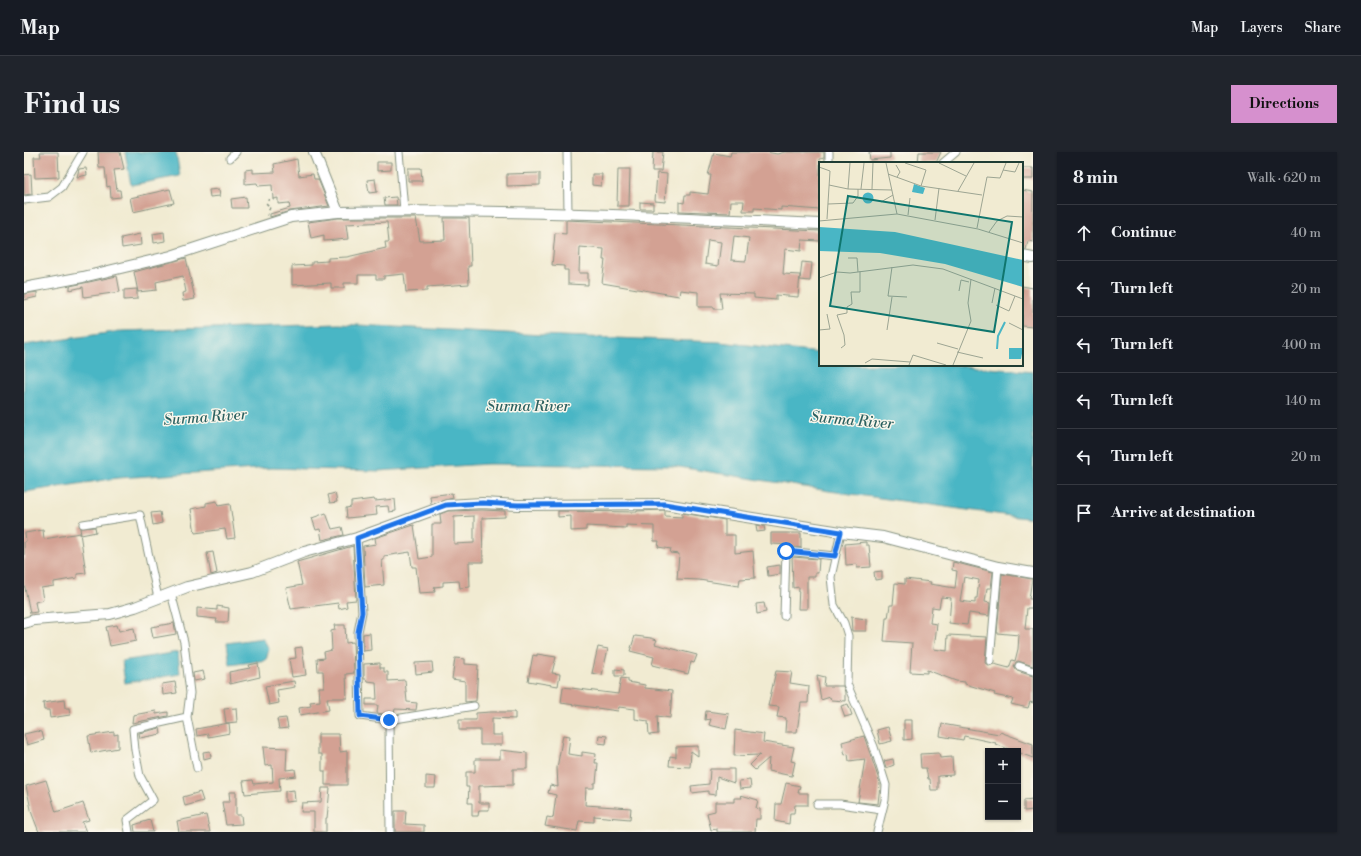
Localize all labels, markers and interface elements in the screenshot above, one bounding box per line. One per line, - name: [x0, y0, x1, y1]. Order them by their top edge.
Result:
- text: Map: [20, 16, 60, 40]
- text: Map: [1191, 19, 1218, 37]
- text: Layers: [1240, 19, 1283, 37]
- text: Share: [1305, 19, 1341, 37]
- button: Directions: [1231, 85, 1337, 123]
- text: Find us: [24, 87, 120, 122]
- inset map: [819, 162, 1023, 366]
- text: 8 min: [1073, 167, 1118, 189]
- text: Walk · 620 m: [1247, 170, 1321, 186]
- icon: ahead: [1073, 222, 1095, 244]
- text: Continue: [1111, 223, 1176, 242]
- text: 40 m: [1291, 225, 1321, 241]
- icon: left: [1073, 278, 1095, 300]
- text: Turn left: [1111, 279, 1173, 298]
- text: 20 m: [1291, 281, 1321, 297]
- icon: left: [1073, 334, 1095, 356]
- text: Turn left: [1111, 335, 1173, 354]
- text: 400 m: [1282, 337, 1321, 353]
- icon: left: [1073, 390, 1095, 412]
- text: Turn left: [1111, 391, 1173, 410]
- text: 140 m: [1285, 393, 1321, 409]
- water label: Surma River: [486, 397, 570, 416]
- water label: Surma River: [163, 405, 248, 430]
- water label: Surma River: [810, 407, 895, 434]
- icon: left: [1073, 446, 1095, 468]
- text: Turn left: [1111, 447, 1173, 466]
- text: 20 m: [1291, 449, 1321, 465]
- icon: arrive: [1073, 502, 1095, 524]
- text: Arrive at destination: [1111, 503, 1255, 522]
- route start: [777, 542, 795, 560]
- route end: [380, 711, 398, 729]
- map controls: [985, 748, 1021, 820]
- button: +: [985, 748, 1021, 784]
- button: −: [985, 784, 1021, 820]

